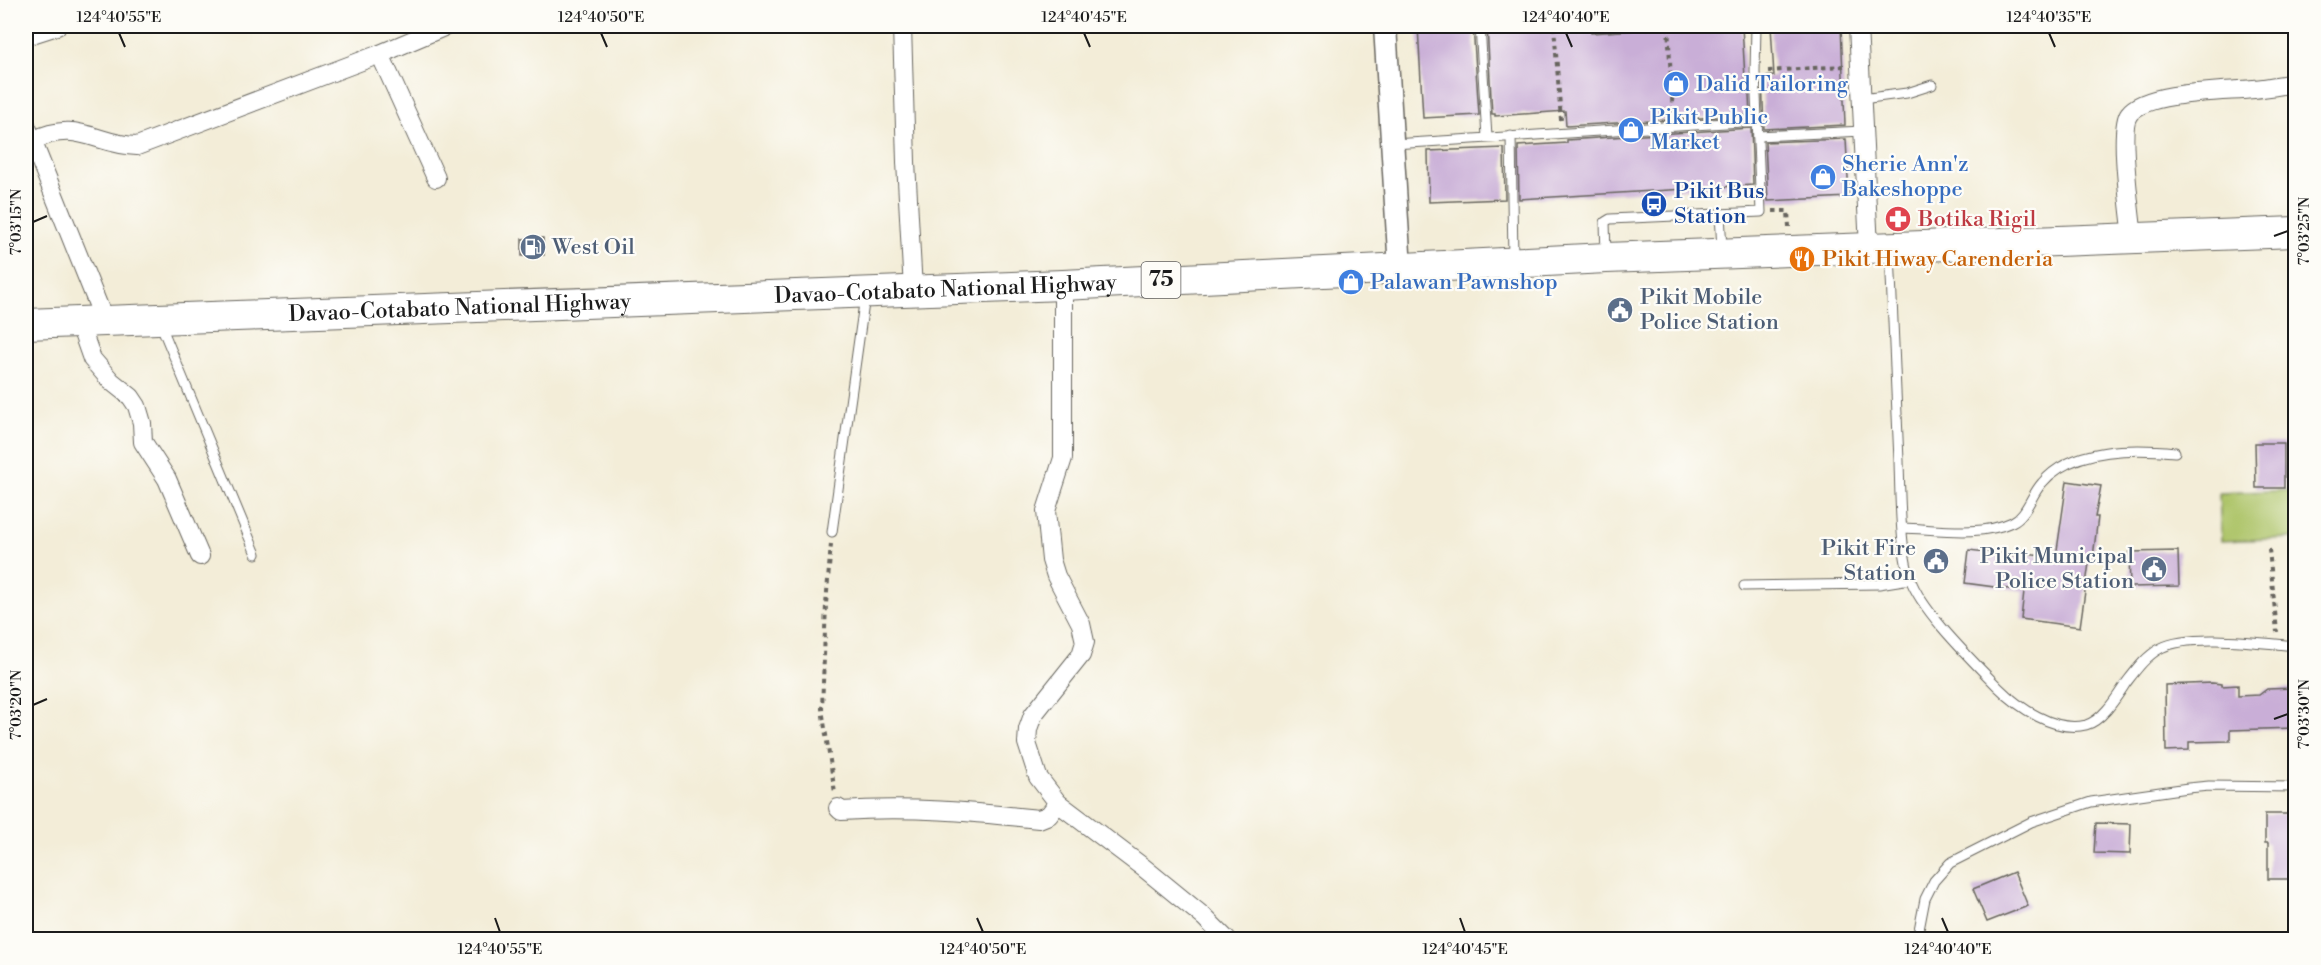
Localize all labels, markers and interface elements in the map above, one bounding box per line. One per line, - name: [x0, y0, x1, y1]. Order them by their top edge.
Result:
- text: 124°40'55"E: [77, 8, 161, 27]
- text: 124°40'50"E: [558, 8, 644, 27]
- text: 124°40'45"E: [1041, 8, 1127, 27]
- text: 124°40'40"E: [1522, 8, 1610, 27]
- text: 124°40'35"E: [2007, 8, 2091, 27]
- shop icon: Dalid Tailoring: [1661, 69, 1691, 99]
- place label: Dalid Tailoring: [1696, 71, 1849, 98]
- place label: Pikit Public Market: [1650, 104, 1768, 156]
- shop icon: Pikit Public Market: [1616, 115, 1646, 145]
- place label: Sherie Ann'z Bakeshoppe: [1841, 151, 1969, 203]
- shop icon: Sherie Ann'z Bakeshoppe: [1808, 162, 1838, 192]
- place label: Pikit Bus Station: [1674, 178, 1765, 230]
- text: 7°03'15"N: [7, 189, 26, 255]
- bus stop icon: Pikit Bus Station: [1639, 189, 1669, 219]
- text: 7°03'25"N: [2295, 197, 2314, 265]
- pharmacy icon: Botika Rigil: [1883, 204, 1913, 234]
- place label: Botika Rigil: [1917, 206, 2037, 233]
- fuel station icon: West Oil: [518, 232, 548, 262]
- place label: West Oil: [551, 234, 635, 261]
- restaurant icon: Pikit Hiway Carenderia: [1787, 244, 1817, 274]
- place label: Pikit Hiway Carenderia: [1822, 246, 2054, 273]
- road number: 75: [1142, 262, 1180, 298]
- shop icon: Palawan Pawnshop: [1336, 267, 1366, 297]
- street label: Davao-Cotabato National Highway: [774, 269, 1117, 309]
- place label: Palawan Pawnshop: [1370, 269, 1558, 296]
- place label: Pikit Mobile Police Station: [1640, 284, 1779, 336]
- street label: Davao-Cotabato National Highway: [288, 288, 632, 328]
- public building icon: Pikit Mobile Police Station: [1605, 295, 1635, 325]
- place label: Pikit Fire Station: [1821, 535, 1916, 587]
- place label: Pikit Municipal Police Station: [1980, 543, 2134, 595]
- public building icon: Pikit Fire Station: [1921, 546, 1951, 576]
- public building icon: Pikit Municipal Police Station: [2139, 554, 2169, 584]
- text: 7°03'20"N: [7, 670, 26, 740]
- text: 7°03'30"N: [2295, 679, 2314, 749]
- text: 124°40'55"E: [458, 940, 542, 959]
- text: 124°40'50"E: [940, 940, 1026, 959]
- text: 124°40'45"E: [1422, 940, 1508, 959]
- text: 124°40'40"E: [1904, 940, 1992, 959]

